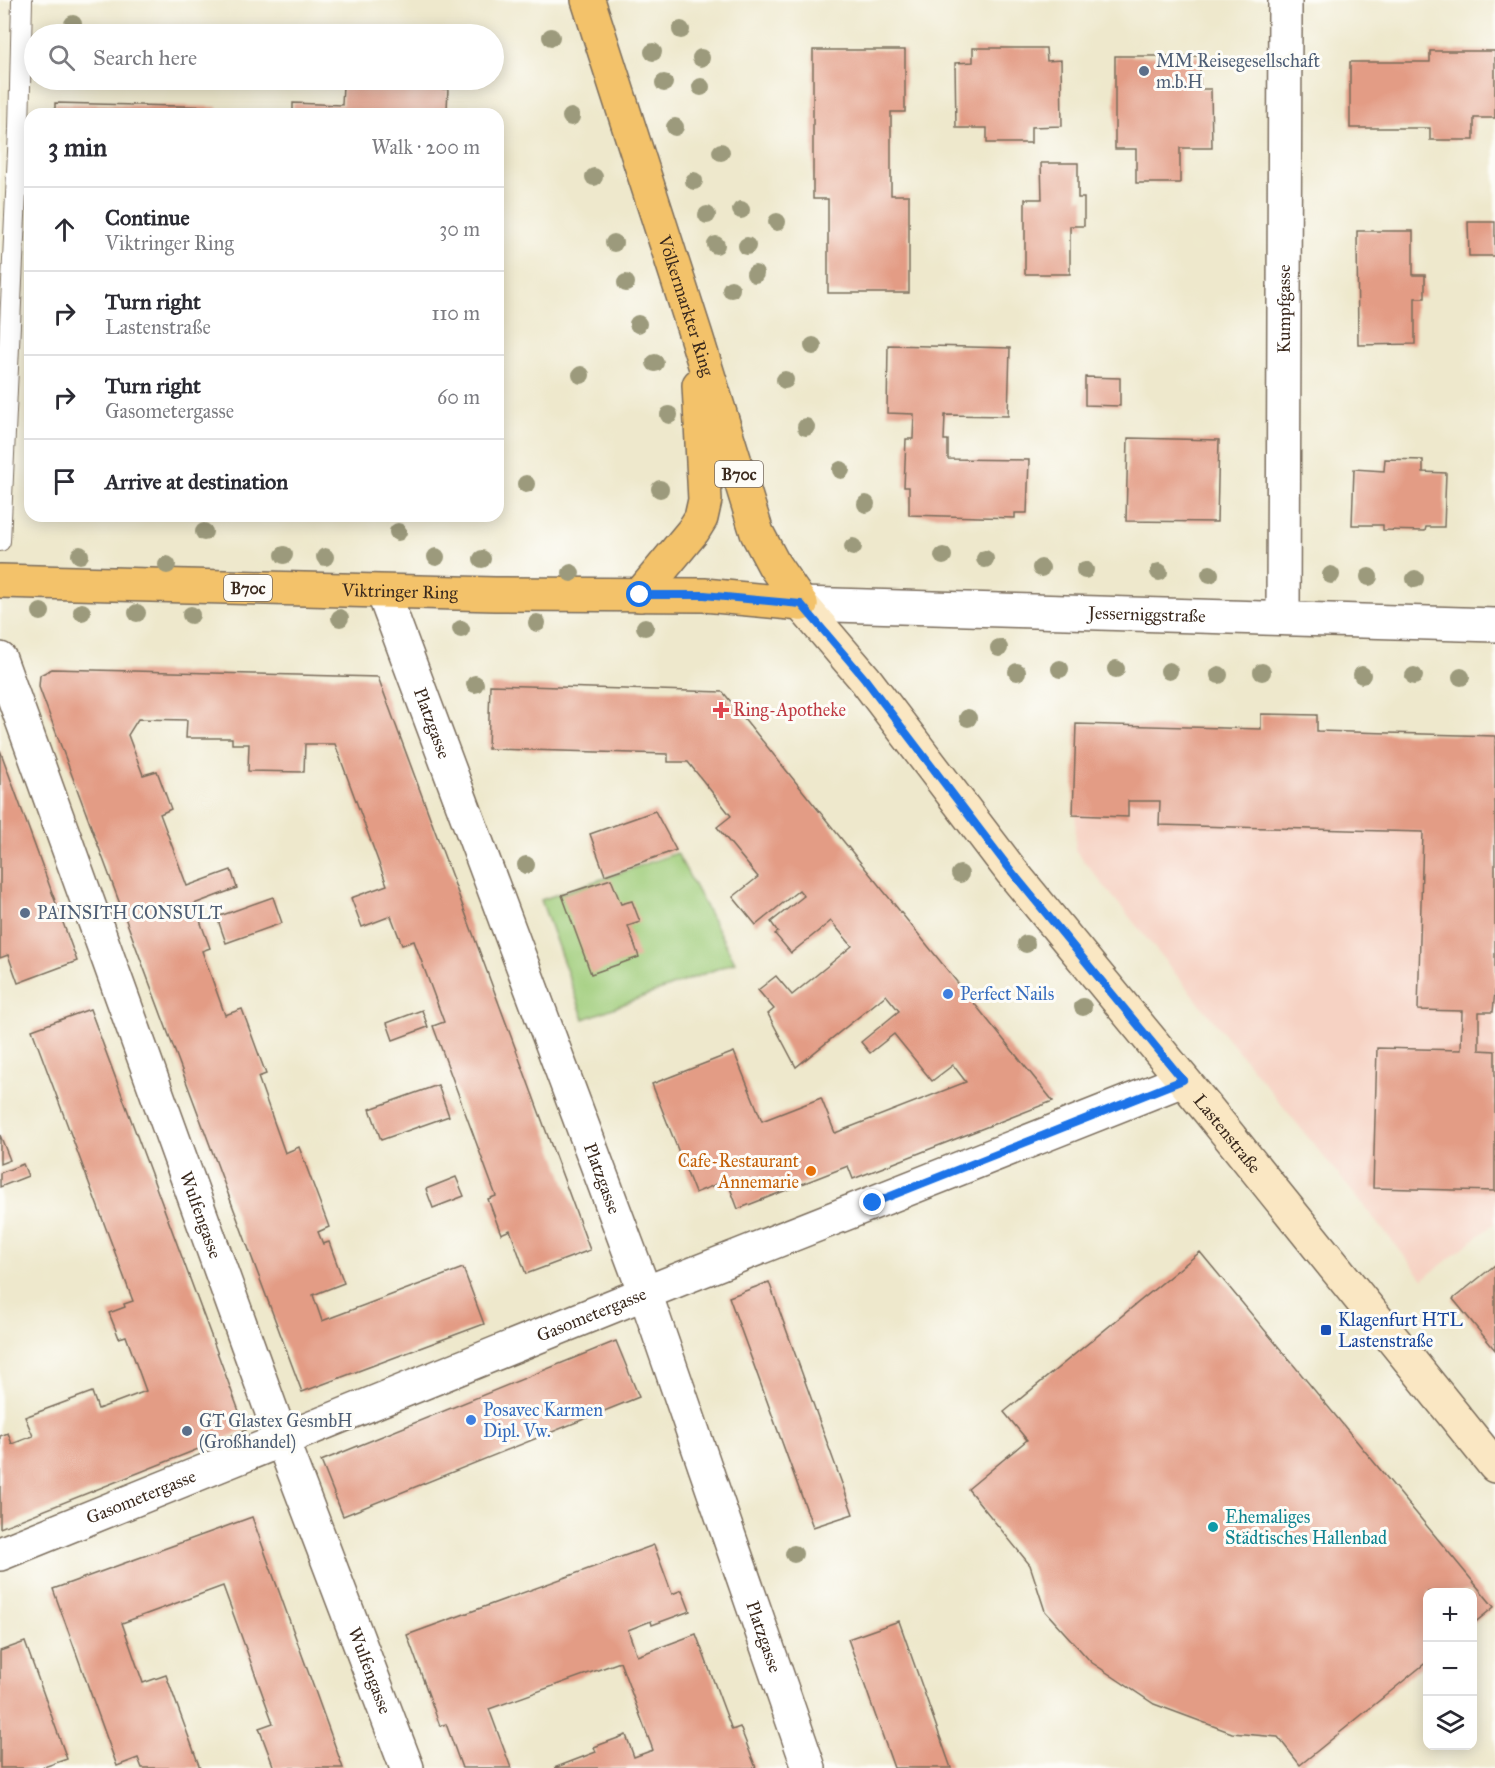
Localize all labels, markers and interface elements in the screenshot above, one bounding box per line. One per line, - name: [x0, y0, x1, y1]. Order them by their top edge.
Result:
- search box: [24, 24, 504, 90]
- icon: search: [45, 41, 78, 74]
- text: Search here: [93, 44, 197, 71]
- place label: MM Reisegesellschaft m.b.H: [1156, 50, 1321, 93]
- marker: MM Reisegesellschaft m.b.H: [1137, 64, 1151, 78]
- text: 3 min: [48, 131, 107, 163]
- text: Walk · 200 m: [372, 135, 480, 159]
- text: Continue: [105, 204, 190, 231]
- icon: ahead: [48, 213, 81, 246]
- text: 30 m: [439, 217, 480, 241]
- text: Viktringer Ring: [105, 231, 234, 255]
- street label: Völkermarkter Ring: [653, 232, 719, 380]
- street label: Kumpfgasse: [1273, 265, 1296, 353]
- text: Turn right: [105, 288, 201, 315]
- icon: right: [48, 297, 81, 330]
- text: 110 m: [432, 301, 480, 325]
- text: Lastenstraße: [105, 315, 211, 339]
- text: Turn right: [105, 372, 201, 399]
- icon: right: [48, 381, 81, 414]
- text: 60 m: [437, 385, 480, 409]
- text: Gasometergasse: [105, 399, 234, 423]
- road number: B70c: [715, 461, 763, 487]
- icon: arrive: [48, 465, 81, 498]
- text: Arrive at destination: [105, 468, 288, 495]
- road number: B70c: [224, 575, 272, 601]
- street label: Viktringer Ring: [341, 579, 459, 605]
- route start: [626, 581, 652, 607]
- street label: Jesserniggstraße: [1086, 602, 1206, 627]
- street label: Platzgasse: [409, 685, 455, 762]
- place label: Ring-Apotheke: [733, 699, 846, 722]
- marker: Ring-Apotheke: [714, 703, 728, 717]
- place label: PAINSITH CONSULT: [37, 902, 222, 924]
- marker: PAINSITH CONSULT: [18, 906, 32, 920]
- place label: Perfect Nails: [960, 983, 1054, 1005]
- marker: Perfect Nails: [941, 987, 955, 1001]
- street label: Lastenstraße: [1189, 1090, 1266, 1178]
- street label: Platzgasse: [579, 1140, 625, 1217]
- place label: Cafe-Restaurant Annemarie: [678, 1150, 800, 1193]
- marker: Cafe-Restaurant Annemarie: [804, 1164, 818, 1178]
- street label: Wulfengasse: [175, 1168, 227, 1261]
- route end: [859, 1189, 885, 1215]
- street label: Gasometergasse: [533, 1283, 649, 1347]
- place label: Klagenfurt HTL Lastenstraße: [1338, 1309, 1463, 1352]
- marker: Klagenfurt HTL Lastenstraße: [1319, 1323, 1333, 1337]
- place label: Posavec Karmen Dipl. Vw.: [483, 1399, 603, 1442]
- place label: GT Glastex GesmbH (Großhandel): [199, 1410, 353, 1454]
- marker: Posavec Karmen Dipl. Vw.: [464, 1413, 478, 1427]
- marker: GT Glastex GesmbH (Großhandel): [180, 1424, 194, 1438]
- street label: Gasometergasse: [83, 1465, 199, 1529]
- place label: Ehemaliges Städtisches Hallenbad: [1225, 1506, 1387, 1549]
- marker: Ehemaliges Städtisches Hallenbad: [1206, 1520, 1220, 1534]
- map controls: [1423, 1588, 1477, 1750]
- button: +: [1423, 1588, 1477, 1642]
- street label: Platzgasse: [741, 1598, 786, 1675]
- street label: Wulfengasse: [343, 1624, 396, 1717]
- button: −: [1423, 1642, 1477, 1696]
- button: layers: [1423, 1696, 1477, 1750]

